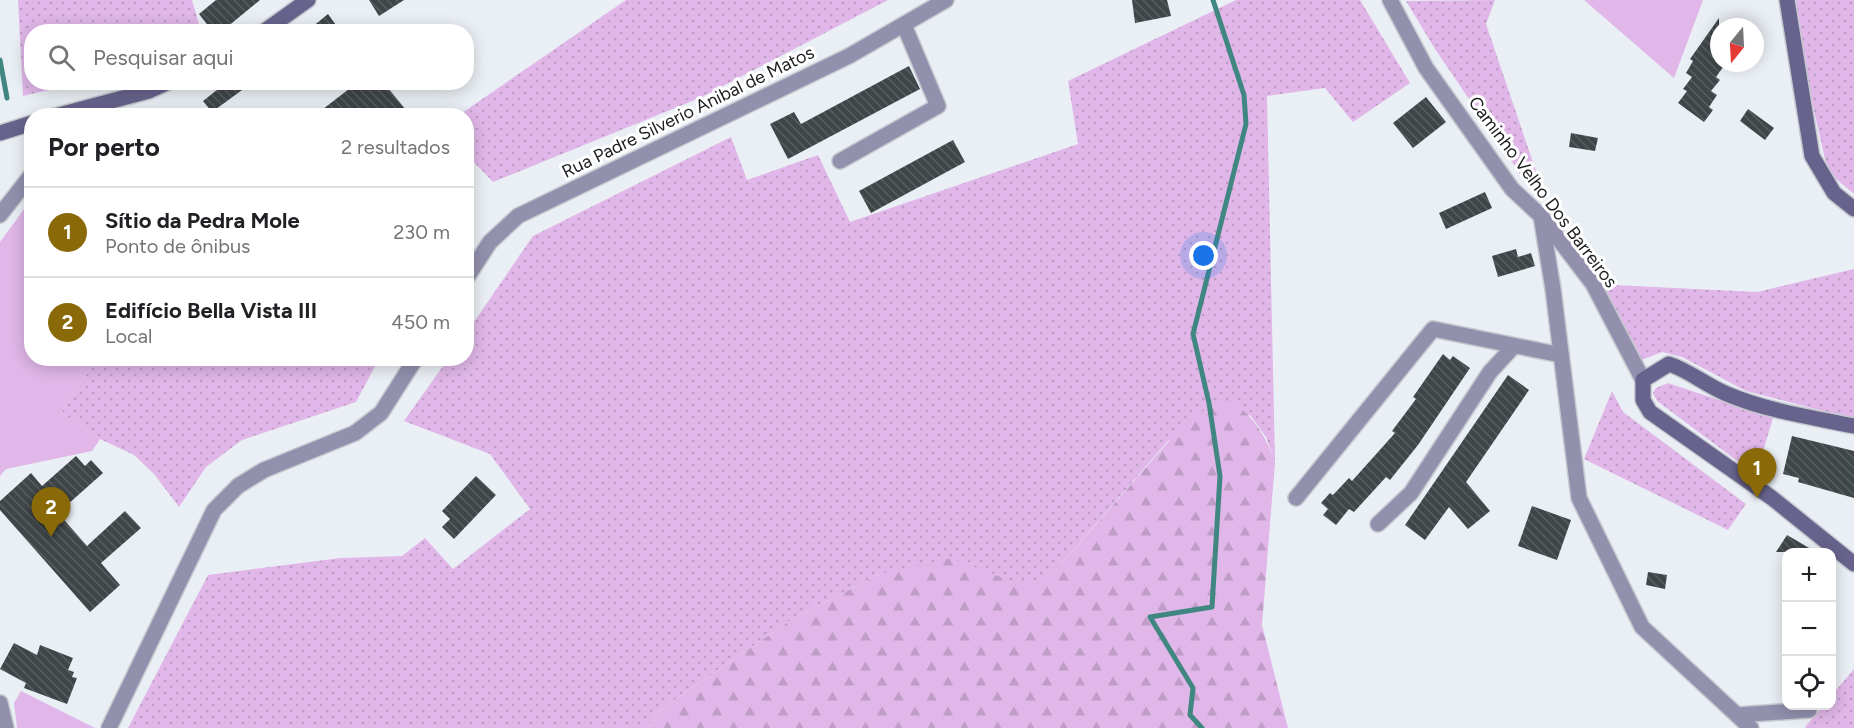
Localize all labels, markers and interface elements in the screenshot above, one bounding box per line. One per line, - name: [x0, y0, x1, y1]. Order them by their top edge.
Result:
- north arrow: [1710, 18, 1764, 72]
- search box: [24, 24, 474, 90]
- icon: search: [45, 41, 78, 74]
- street label: Rua Padre Silverio Anibal de Matos: [558, 41, 818, 183]
- text: Pesquisar aqui: [93, 44, 234, 71]
- street label: Caminho Velho Dos Barreiros: [1464, 92, 1622, 292]
- text: Por perto: [48, 131, 160, 163]
- text: 2 resultados: [341, 135, 450, 159]
- text: Sítio da Pedra Mole: [105, 207, 300, 234]
- text: 1: [63, 220, 72, 244]
- text: 230 m: [393, 220, 450, 244]
- text: Ponto de ônibus: [105, 234, 250, 258]
- your location: [1189, 241, 1218, 270]
- text: Edifício Bella Vista III: [105, 297, 317, 324]
- text: 2: [62, 310, 73, 334]
- text: 450 m: [391, 310, 450, 334]
- text: Local: [105, 324, 152, 348]
- pin: 1: [1738, 448, 1776, 498]
- pin: 2: [32, 488, 70, 537]
- map controls: [1782, 548, 1836, 710]
- button: +: [1782, 548, 1836, 602]
- button: −: [1782, 602, 1836, 656]
- button: locate: [1782, 656, 1836, 710]

